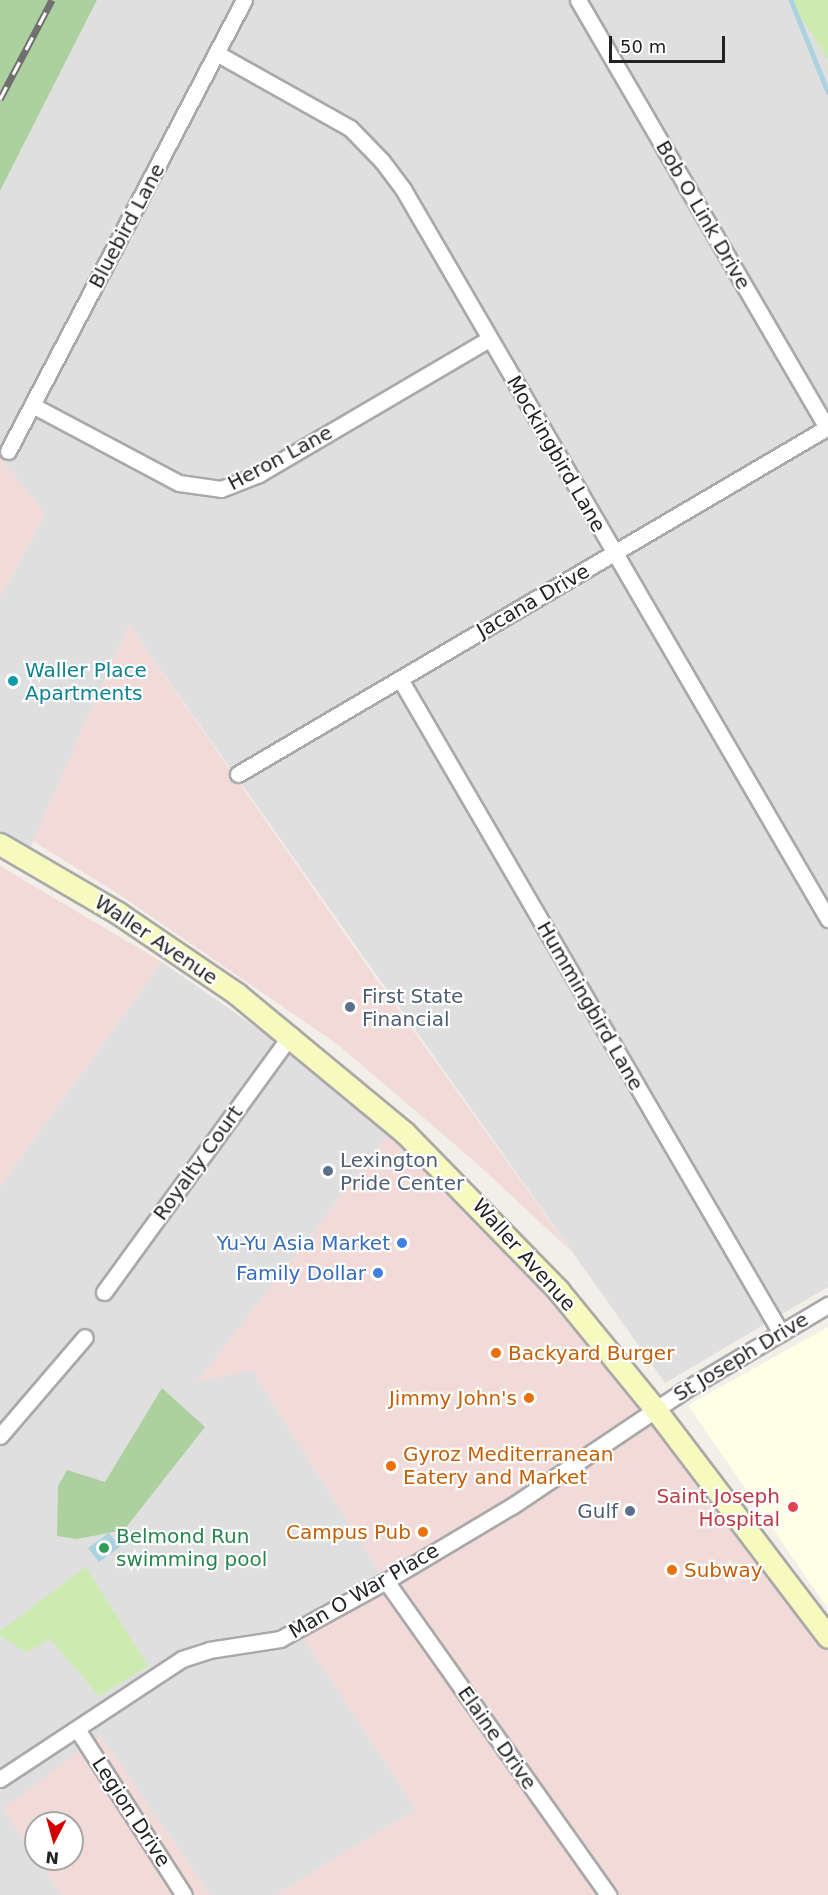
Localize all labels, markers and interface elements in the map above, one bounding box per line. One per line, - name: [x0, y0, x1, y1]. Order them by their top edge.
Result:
- scale bar: [612, 24, 728, 62]
- text: 50 m: [620, 36, 666, 57]
- street label: Bob O Link Drive: [651, 136, 755, 294]
- street label: Bluebird Lane: [84, 160, 170, 292]
- street label: Mockingbird Lane: [501, 372, 611, 536]
- street label: Heron Lane: [224, 420, 336, 496]
- street label: Jacana Drive: [472, 559, 594, 643]
- place label: Waller Place Apartments: [25, 658, 147, 705]
- marker: Waller Place Apartments: [6, 674, 20, 688]
- street label: Waller Avenue: [90, 890, 222, 990]
- street label: Hummingbird Lane: [532, 917, 648, 1095]
- place label: First State Financial: [362, 984, 463, 1031]
- marker: First State Financial: [343, 1000, 357, 1014]
- street label: Royalty Court: [148, 1101, 248, 1225]
- place label: Lexington Pride Center: [340, 1148, 464, 1195]
- marker: Lexington Pride Center: [321, 1164, 335, 1178]
- street label: Waller Avenue: [467, 1194, 581, 1316]
- place label: Yu-Yu Asia Market: [217, 1231, 390, 1255]
- marker: Yu-Yu Asia Market: [395, 1236, 409, 1250]
- place label: Family Dollar: [236, 1261, 366, 1285]
- marker: Family Dollar: [371, 1266, 385, 1280]
- street label: St Joseph Drive: [669, 1307, 813, 1407]
- place label: Backyard Burger: [508, 1341, 674, 1365]
- marker: Backyard Burger: [489, 1346, 503, 1360]
- place label: Jimmy John's: [389, 1386, 517, 1410]
- marker: Jimmy John's: [522, 1391, 536, 1405]
- place label: Gyroz Mediterranean Eatery and Market: [403, 1442, 613, 1489]
- marker: Gyroz Mediterranean Eatery and Market: [384, 1459, 398, 1473]
- place label: Saint Joseph Hospital: [656, 1484, 780, 1531]
- marker: Saint Joseph Hospital: [784, 1498, 802, 1516]
- place label: Gulf: [577, 1499, 618, 1523]
- marker: Gulf: [623, 1504, 637, 1518]
- place label: Campus Pub: [286, 1520, 411, 1544]
- place label: Belmond Run swimming pool: [116, 1524, 267, 1571]
- marker: Campus Pub: [416, 1525, 430, 1539]
- street label: Man O War Place: [285, 1538, 443, 1644]
- marker: Belmond Run swimming pool: [97, 1541, 111, 1555]
- place label: Subway: [684, 1558, 763, 1582]
- marker: Subway: [665, 1563, 679, 1577]
- street label: Elaine Drive: [453, 1682, 541, 1794]
- street label: Legion Drive: [87, 1753, 175, 1871]
- north arrow: [24, 1811, 84, 1871]
- text: N: [45, 1847, 60, 1868]

